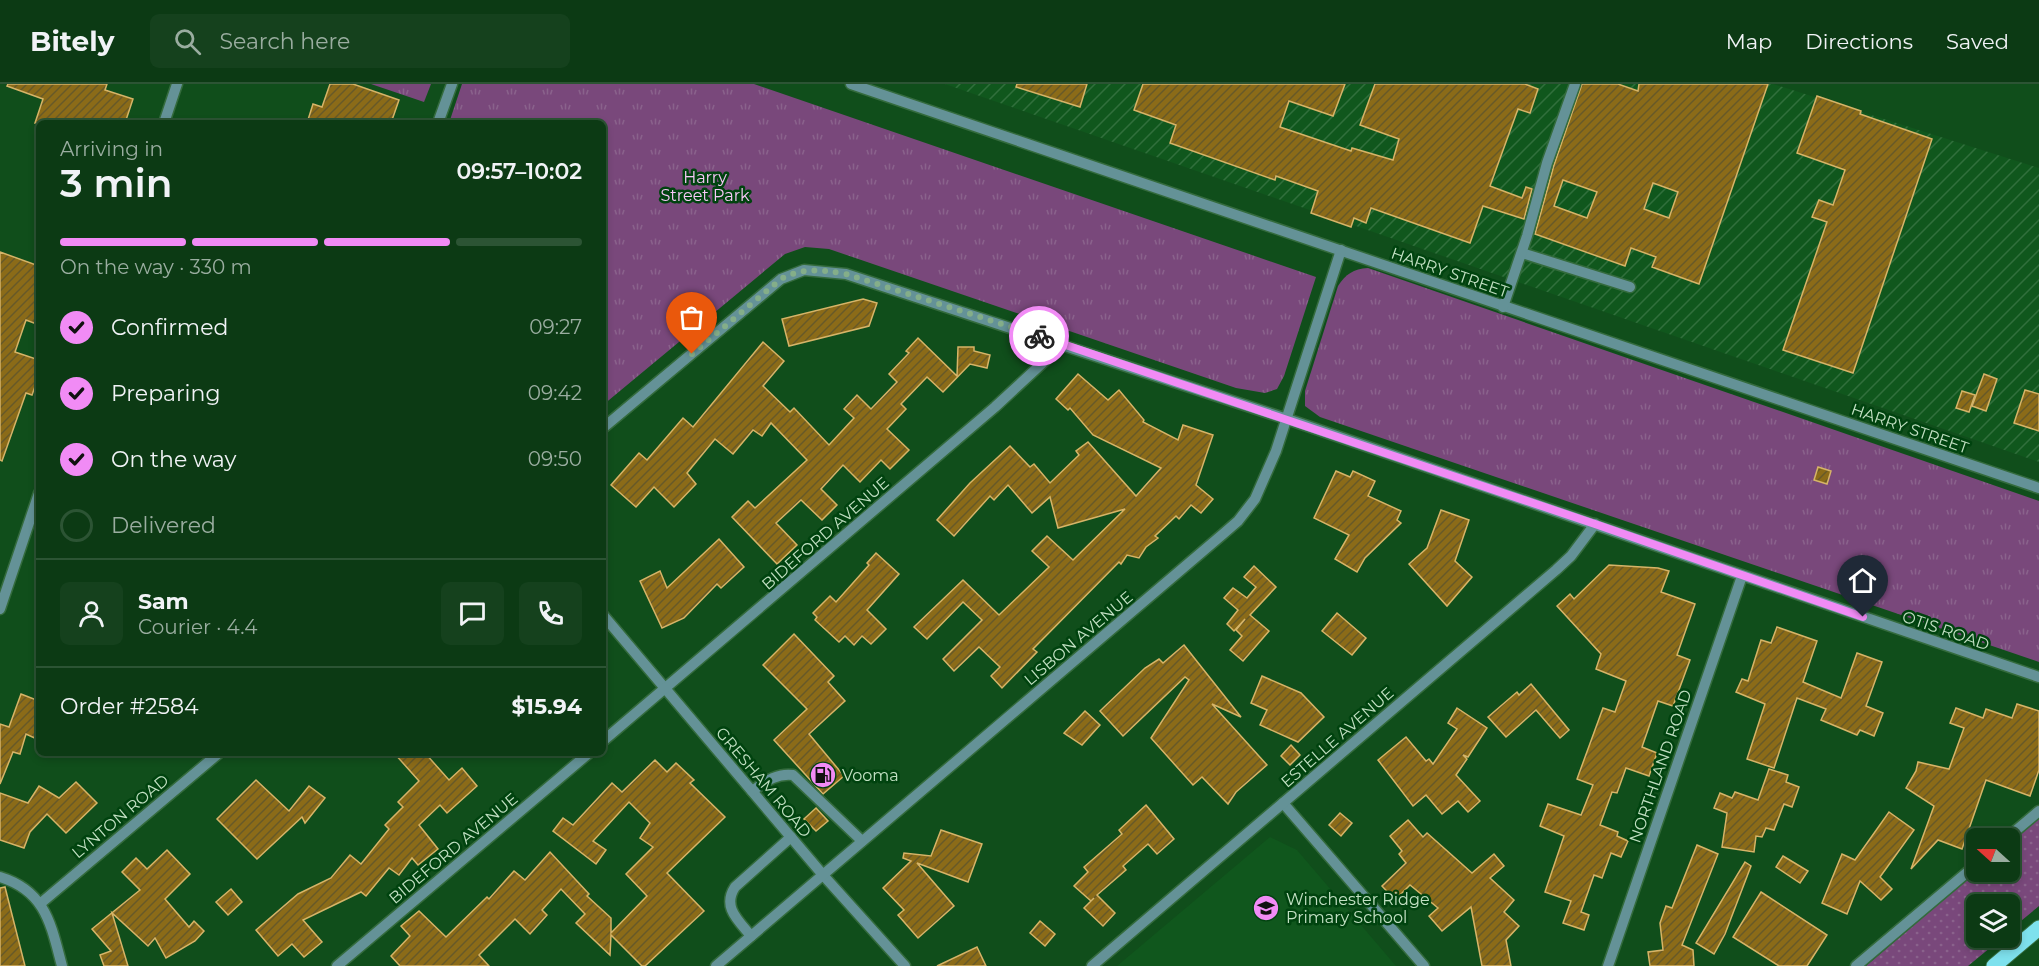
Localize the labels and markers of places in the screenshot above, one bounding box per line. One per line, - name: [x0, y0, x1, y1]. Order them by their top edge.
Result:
- pin: [666, 292, 717, 354]
- pin: [1837, 555, 1888, 617]
- fuel station icon: Vooma: [808, 760, 838, 790]
- place label: Vooma: [842, 766, 899, 785]
- place label: Winchester Ridge Primary School: [1286, 890, 1430, 927]
- school or university icon: Winchester Ridge Primary School: [1251, 893, 1281, 923]

